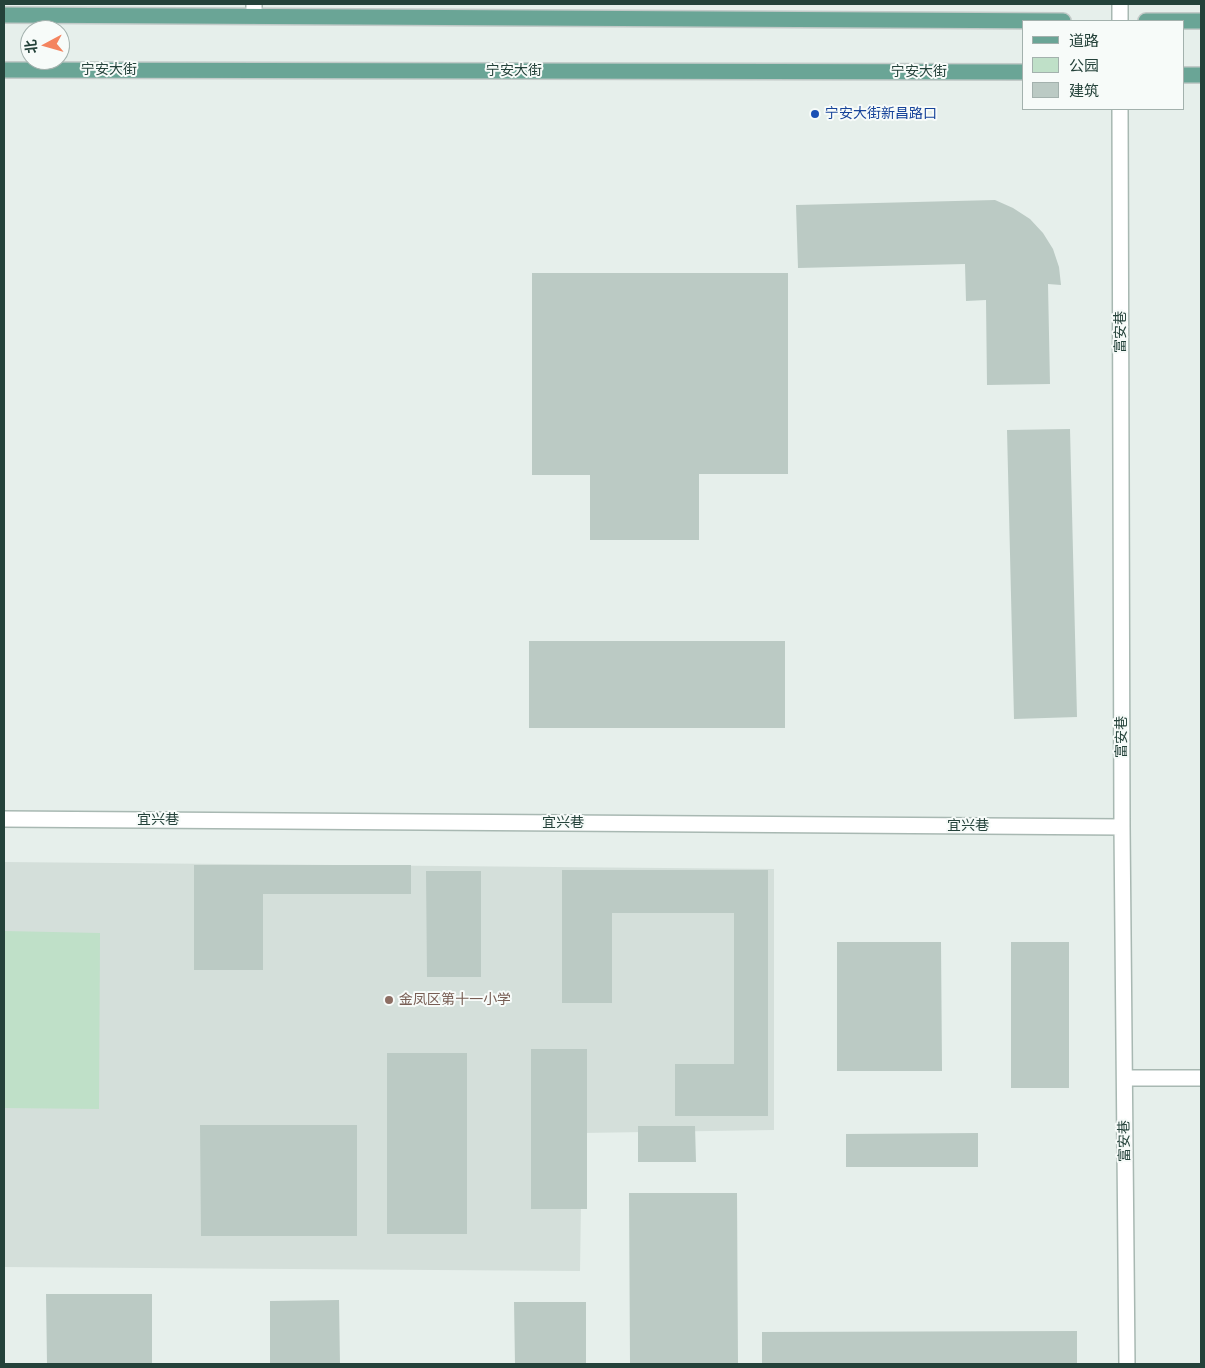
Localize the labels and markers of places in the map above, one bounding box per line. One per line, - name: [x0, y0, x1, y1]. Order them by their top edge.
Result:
- place label: 宁安大街新昌路口: [825, 106, 937, 122]
- marker: 宁安大街新昌路口: [809, 108, 821, 120]
- place label: 金凤区第十一小学: [399, 992, 511, 1008]
- marker: 金凤区第十一小学: [383, 994, 395, 1006]

